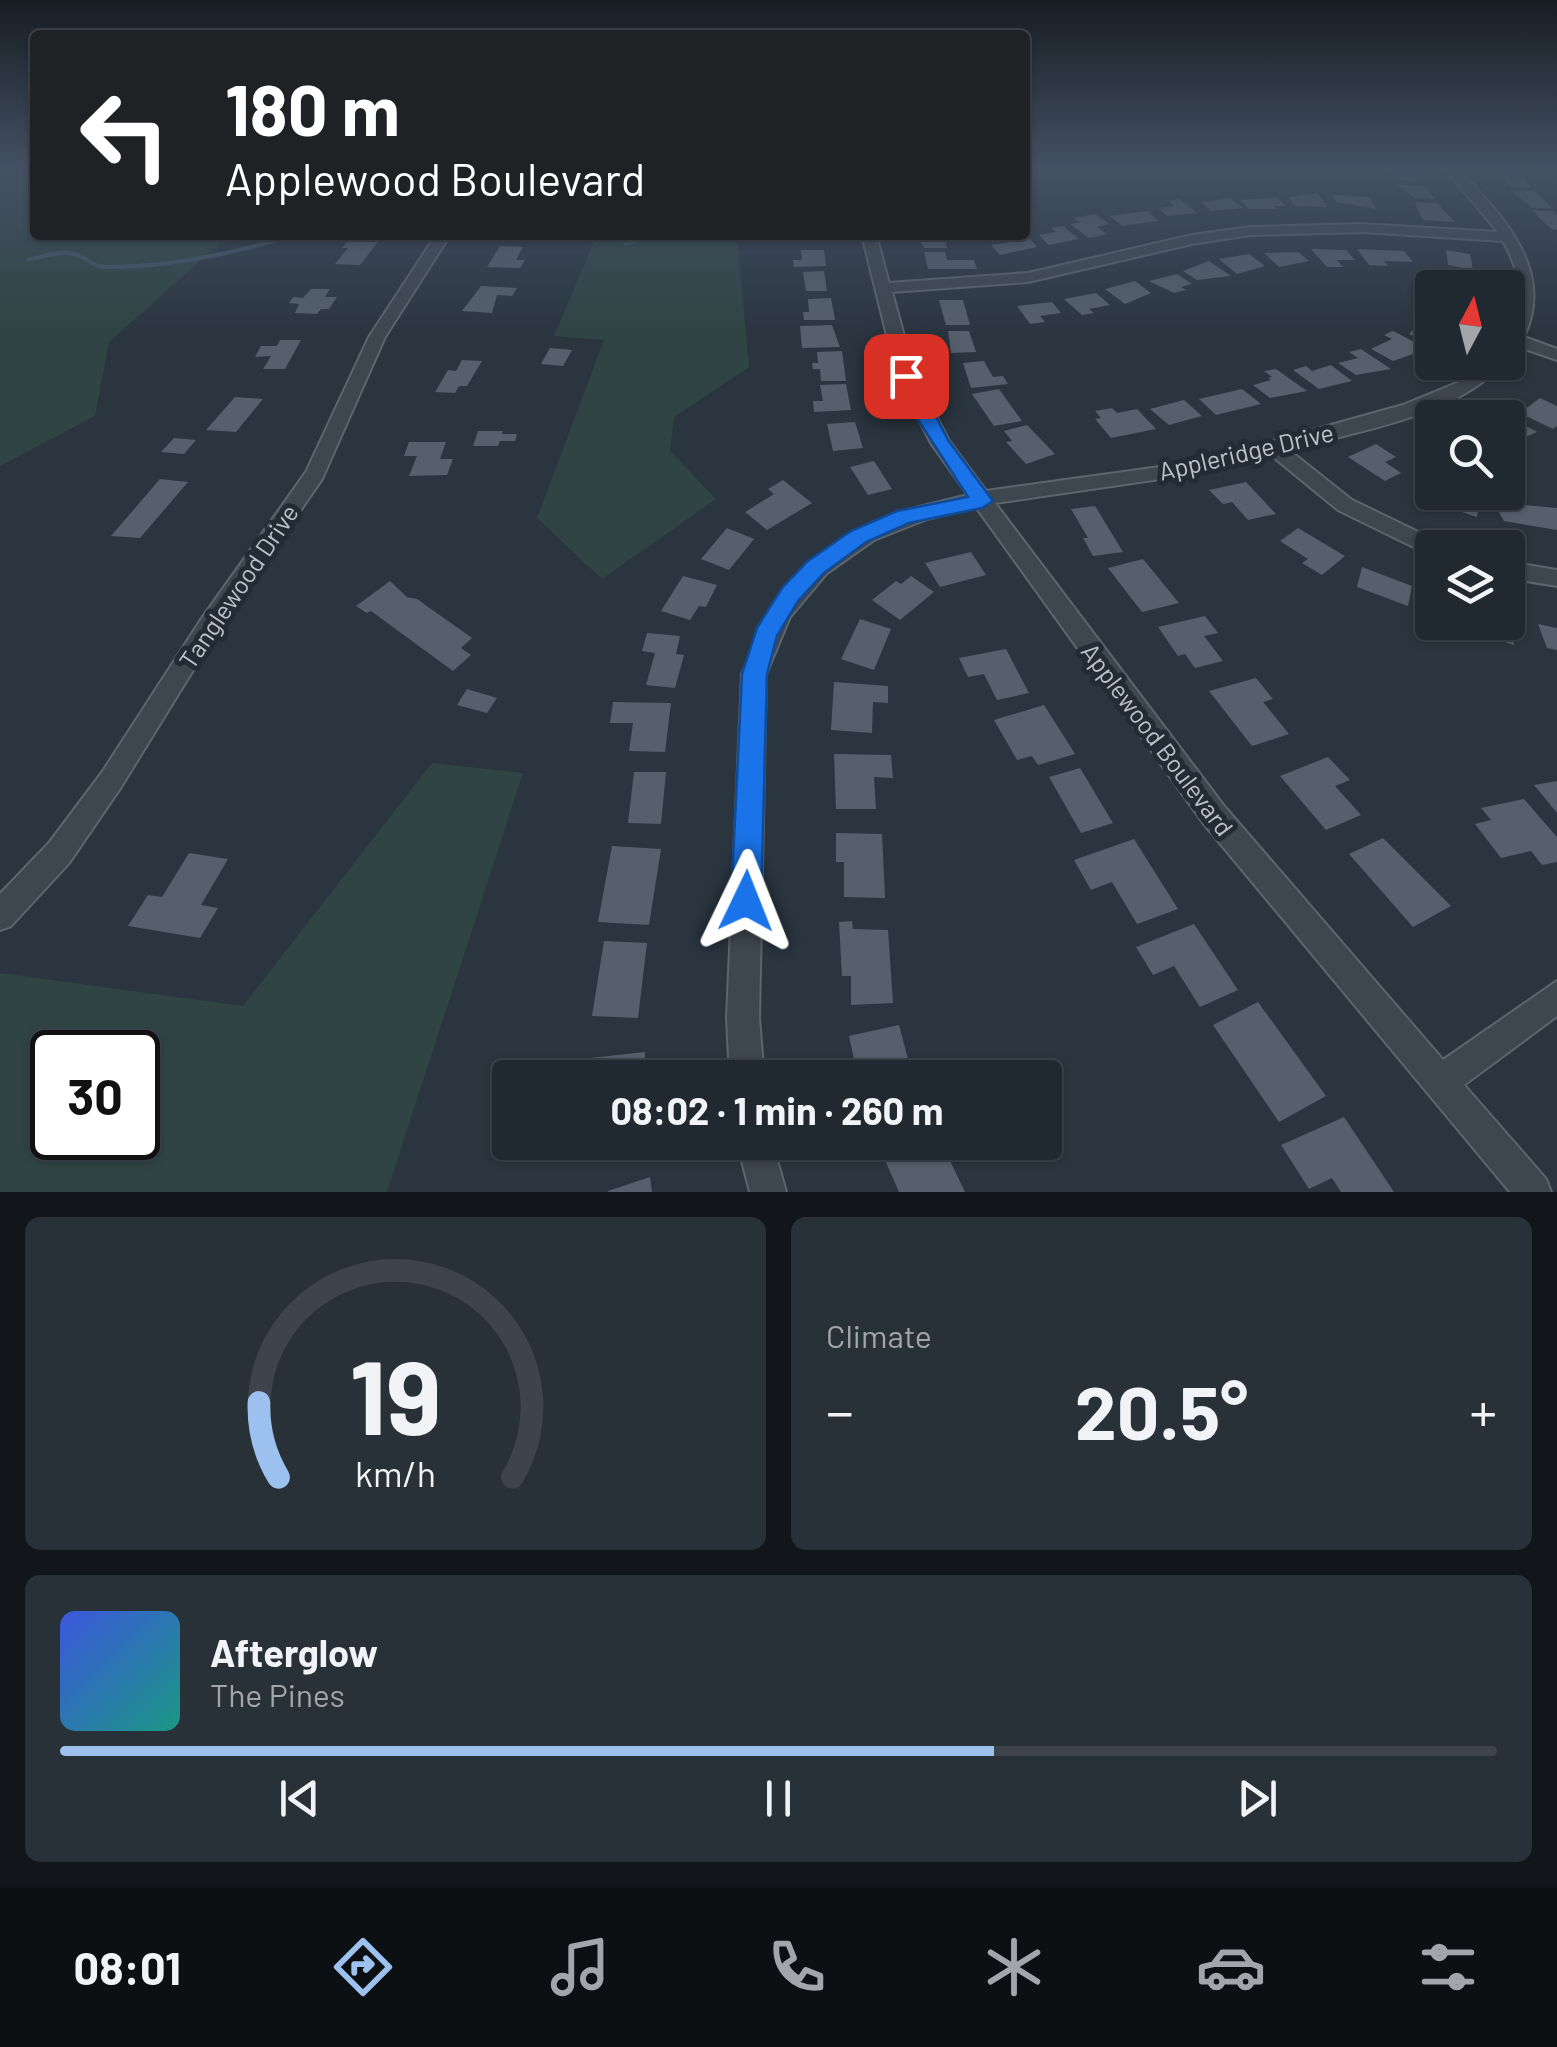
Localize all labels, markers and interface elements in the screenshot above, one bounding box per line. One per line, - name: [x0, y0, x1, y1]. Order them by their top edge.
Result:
- text: 180 m: [225, 66, 400, 150]
- icon: left: [60, 70, 190, 200]
- text: Applewood Boulevard: [225, 151, 645, 205]
- north arrow: [1415, 270, 1525, 380]
- map controls: [1415, 270, 1525, 640]
- pin: [864, 334, 949, 419]
- icon: arrive: [879, 349, 934, 404]
- button: search: [1415, 400, 1525, 510]
- street label: Appleridge Drive: [1156, 416, 1336, 486]
- street label: Tanglewood Drive: [172, 498, 304, 674]
- button: layers: [1415, 530, 1525, 640]
- street label: Applewood Boulevard: [1076, 637, 1240, 841]
- position arrow: [694, 849, 798, 953]
- speed limit sign: 30: [30, 1030, 160, 1160]
- text: 08:02 · 1 min · 260 m: [610, 1087, 944, 1133]
- text: Climate: [826, 1316, 932, 1354]
- text: 19: [349, 1331, 442, 1456]
- text: 20.5°: [1075, 1365, 1248, 1455]
- text: −: [826, 1377, 854, 1443]
- text: +: [1469, 1377, 1497, 1443]
- text: km/h: [355, 1451, 436, 1494]
- text: Afterglow: [210, 1629, 378, 1675]
- text: The Pines: [210, 1675, 345, 1713]
- icon: previous: [272, 1771, 327, 1826]
- icon: pause: [751, 1771, 806, 1826]
- icon: next: [1230, 1771, 1285, 1826]
- icon: directions: [328, 1932, 398, 2002]
- icon: music: [545, 1932, 615, 2002]
- icon: phone: [762, 1932, 832, 2002]
- icon: climate: [979, 1932, 1049, 2002]
- icon: car: [1196, 1932, 1266, 2002]
- icon: filters: [1413, 1932, 1483, 2002]
- text: 08:01: [74, 1940, 181, 1994]

